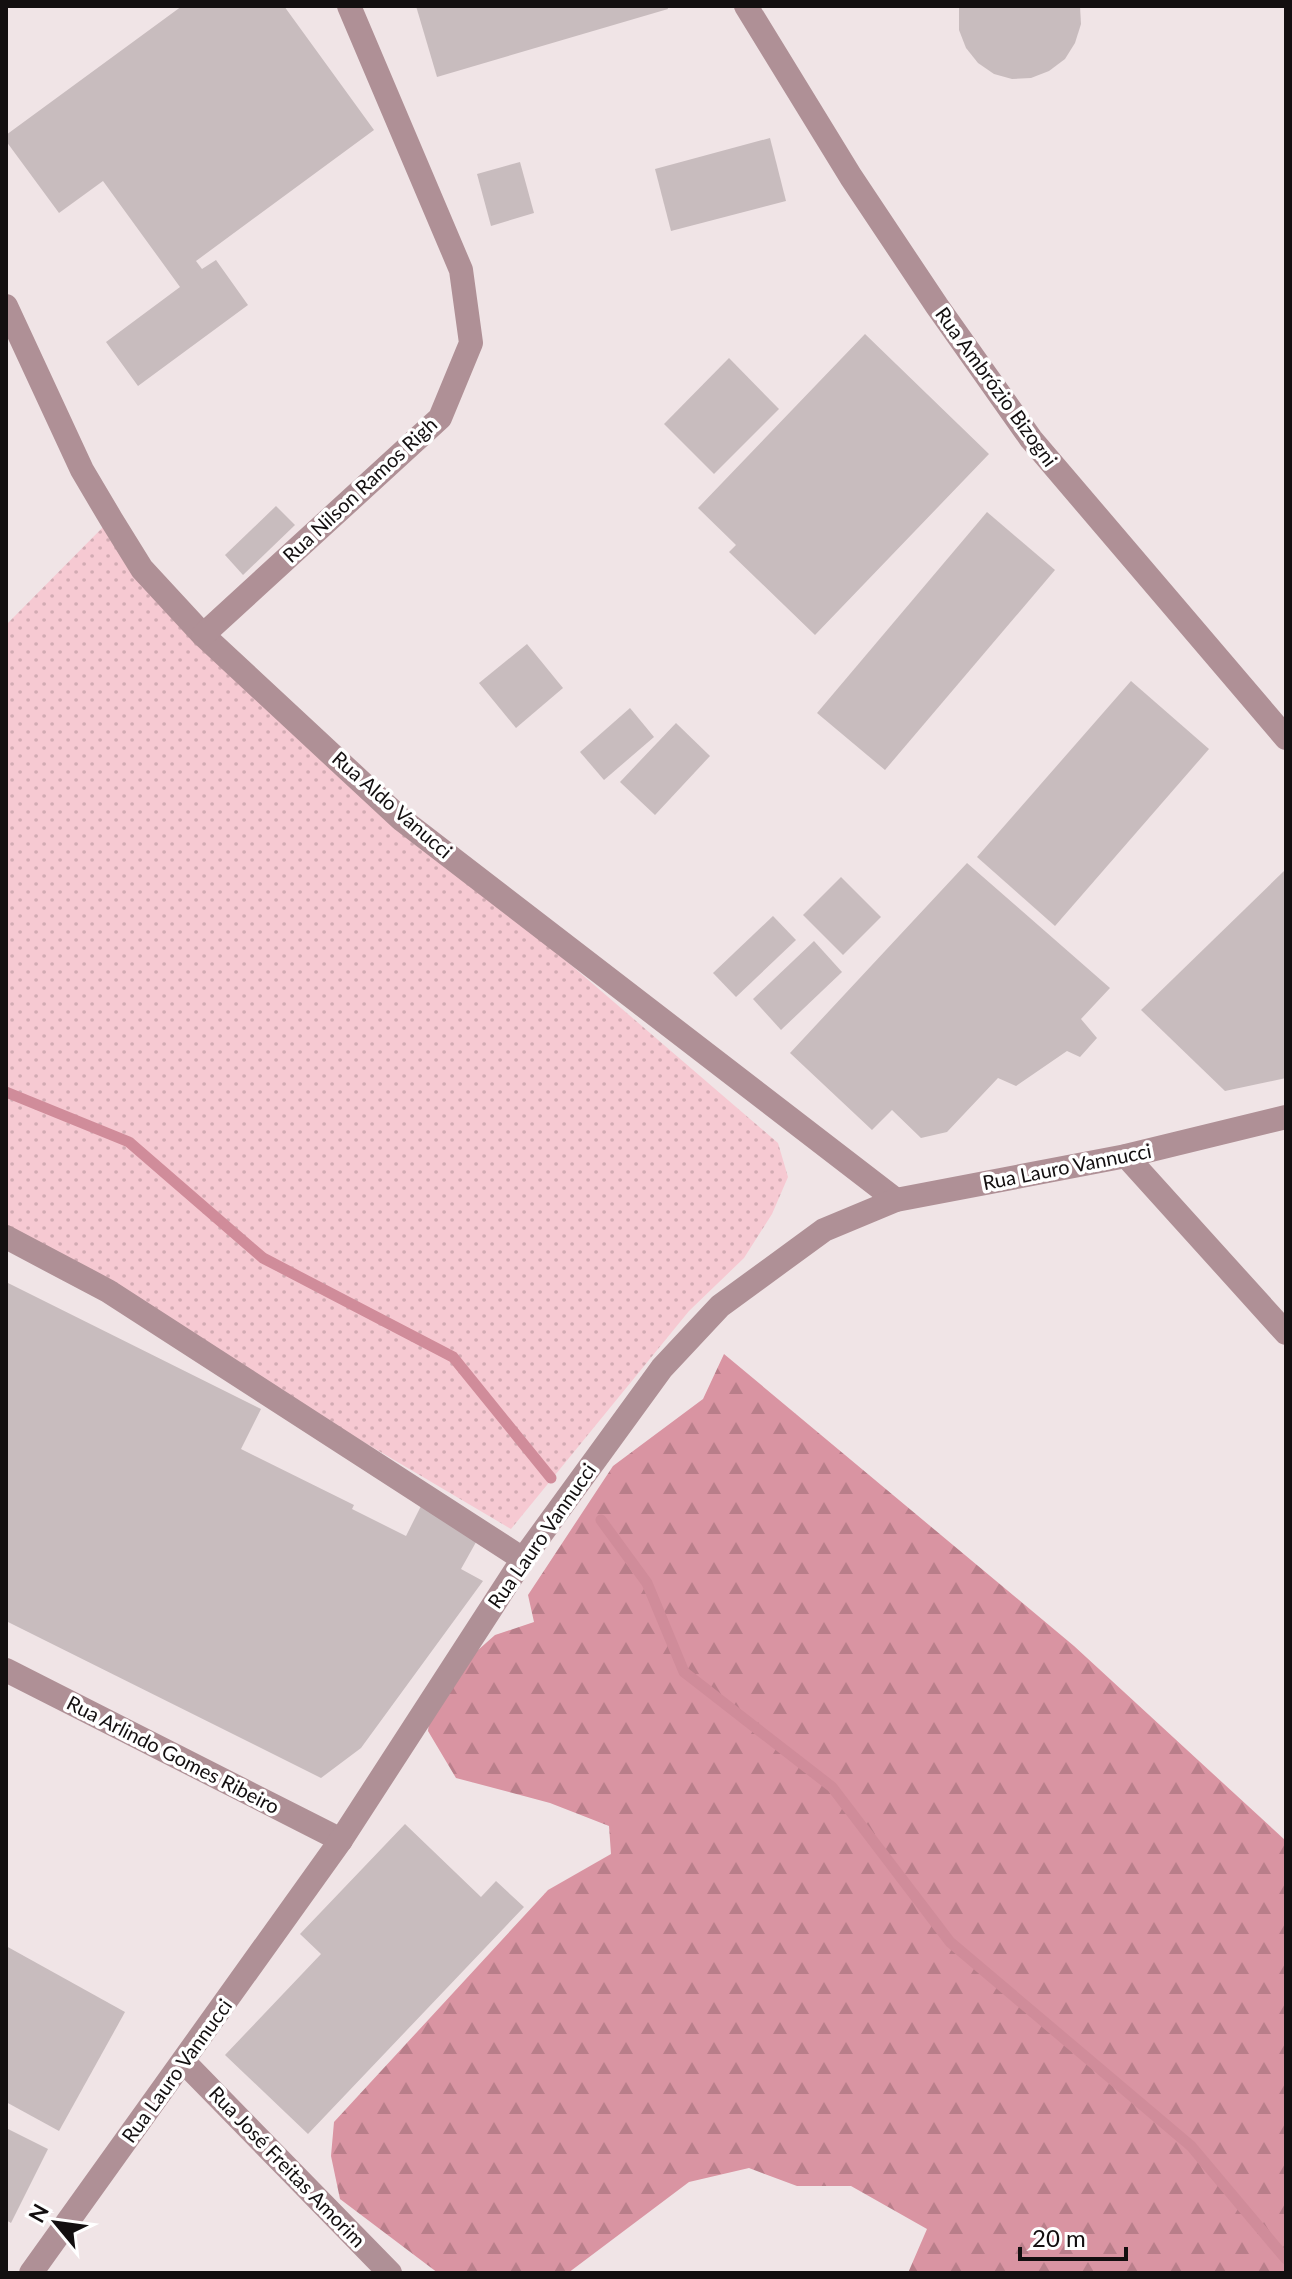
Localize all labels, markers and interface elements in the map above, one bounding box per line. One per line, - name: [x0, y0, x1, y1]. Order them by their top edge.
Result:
- street label: Rua Ambrózio Bizogni: [931, 302, 1063, 471]
- street label: Rua Nilson Ramos Righ: [277, 412, 441, 567]
- street label: Rua Aldo Vanucci: [328, 746, 457, 863]
- street label: Rua Lauro Vannucci: [980, 1138, 1153, 1194]
- street label: Rua Lauro Vannucci: [482, 1458, 600, 1613]
- street label: Rua Arlindo Gomes Ribeiro: [63, 1690, 284, 1818]
- street label: Rua Lauro Vannucci: [116, 1994, 236, 2147]
- street label: Rua José Freitas Amorim: [205, 2081, 371, 2252]
- north arrow: [16, 2183, 96, 2263]
- text: N: [22, 2199, 54, 2227]
- scale bar: [1020, 2211, 1126, 2261]
- text: 20 m: [1032, 2223, 1086, 2252]

